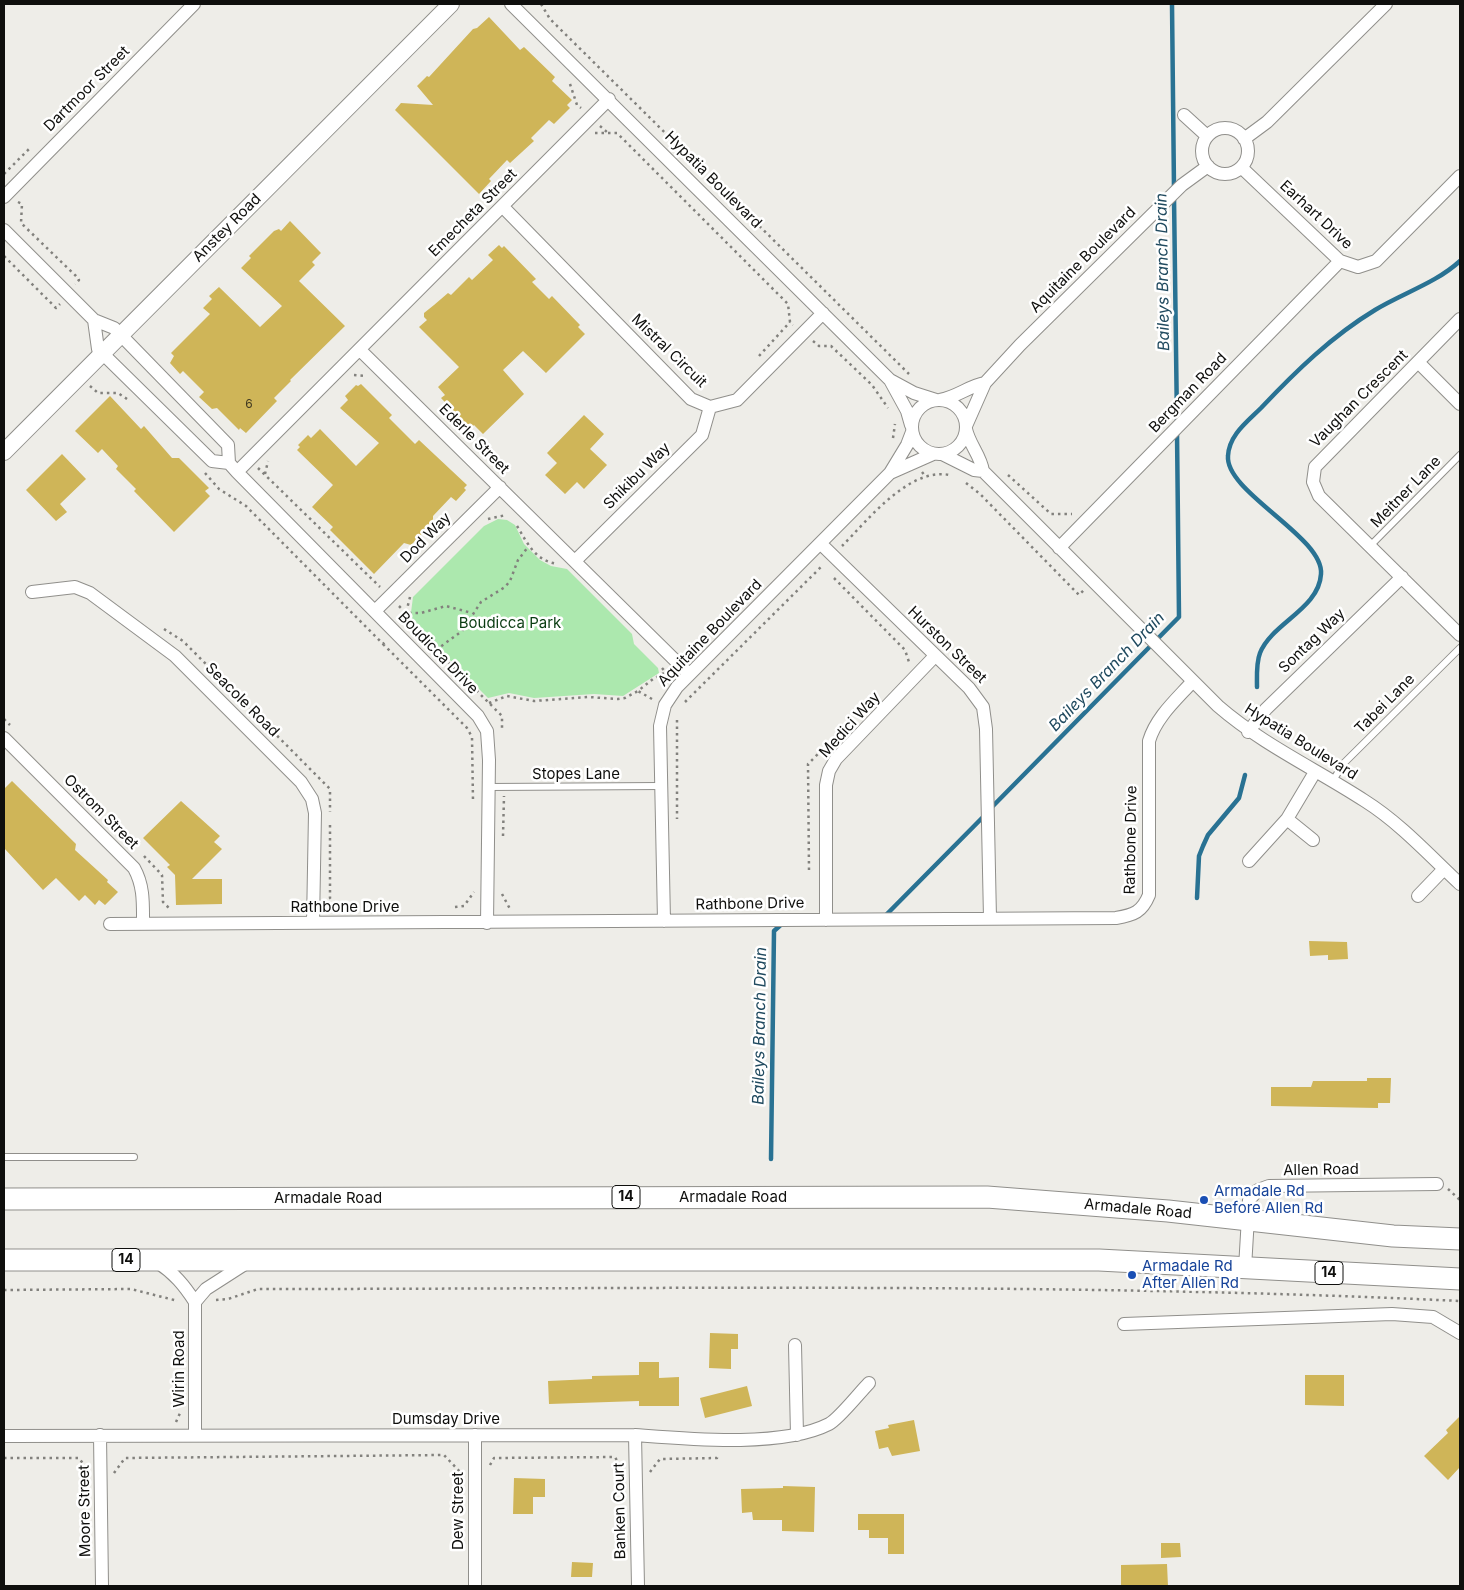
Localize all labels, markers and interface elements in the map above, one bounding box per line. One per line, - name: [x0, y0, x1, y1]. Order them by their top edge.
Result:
- street label: Dartmoor Street: [41, 43, 133, 135]
- street label: Hypatia Boulevard: [661, 128, 765, 232]
- street label: Emecheta Street: [425, 165, 521, 261]
- street label: Earhart Drive: [1276, 177, 1356, 253]
- street label: Anstey Road: [189, 190, 265, 266]
- water label: Baileys Branch Drain: [1152, 193, 1174, 351]
- street label: Aquitaine Boulevard: [1026, 203, 1140, 317]
- street label: Mistral Circuit: [628, 311, 710, 391]
- street label: Vaughan Crescent: [1306, 346, 1412, 452]
- street label: Bergman Road: [1145, 349, 1231, 437]
- house number: 6: [245, 397, 253, 411]
- street label: Ederle Street: [435, 400, 513, 478]
- street label: Shikibu Way: [600, 439, 674, 513]
- street label: Meitner Lane: [1367, 452, 1445, 532]
- street label: Dod Way: [397, 509, 455, 567]
- street label: Aquitaine Boulevard: [654, 576, 766, 690]
- street label: Hurston Street: [904, 603, 990, 687]
- street label: Sontag Way: [1275, 605, 1349, 677]
- street label: Boudicca Drive: [394, 608, 482, 698]
- water label: Baileys Branch Drain: [1045, 609, 1169, 735]
- park label: Boudicca Park: [459, 614, 561, 632]
- street label: Seacole Road: [201, 659, 283, 741]
- street label: Tabei Lane: [1351, 670, 1419, 738]
- street label: Medici Way: [816, 688, 884, 762]
- street label: Hypatia Boulevard: [1241, 700, 1361, 784]
- street label: Stopes Lane: [532, 765, 620, 783]
- street label: Ostrom Street: [60, 771, 142, 853]
- street label: Rathbone Drive: [1121, 785, 1141, 895]
- street label: Rathbone Drive: [695, 894, 805, 914]
- street label: Rathbone Drive: [290, 898, 400, 916]
- water label: Baileys Branch Drain: [749, 947, 771, 1105]
- street label: Allen Road: [1283, 1160, 1359, 1180]
- place label: Armadale Rd Before Allen Rd: [1214, 1182, 1323, 1217]
- road number: 14: [612, 1186, 640, 1208]
- street label: Armadale Road: [679, 1188, 787, 1206]
- street label: Armadale Road: [274, 1189, 382, 1207]
- marker: Armadale Rd Before Allen Rd: [1198, 1194, 1210, 1206]
- street label: Armadale Road: [1083, 1195, 1193, 1223]
- road number: 14: [112, 1248, 140, 1272]
- place label: Armadale Rd After Allen Rd: [1142, 1257, 1239, 1292]
- road number: 14: [1315, 1262, 1343, 1284]
- marker: Armadale Rd After Allen Rd: [1126, 1269, 1138, 1281]
- street label: Wirin Road: [170, 1330, 188, 1408]
- street label: Dumsday Drive: [392, 1410, 500, 1428]
- street label: Banken Court: [610, 1463, 630, 1559]
- street label: Moore Street: [75, 1465, 95, 1557]
- street label: Dew Street: [449, 1472, 467, 1550]

